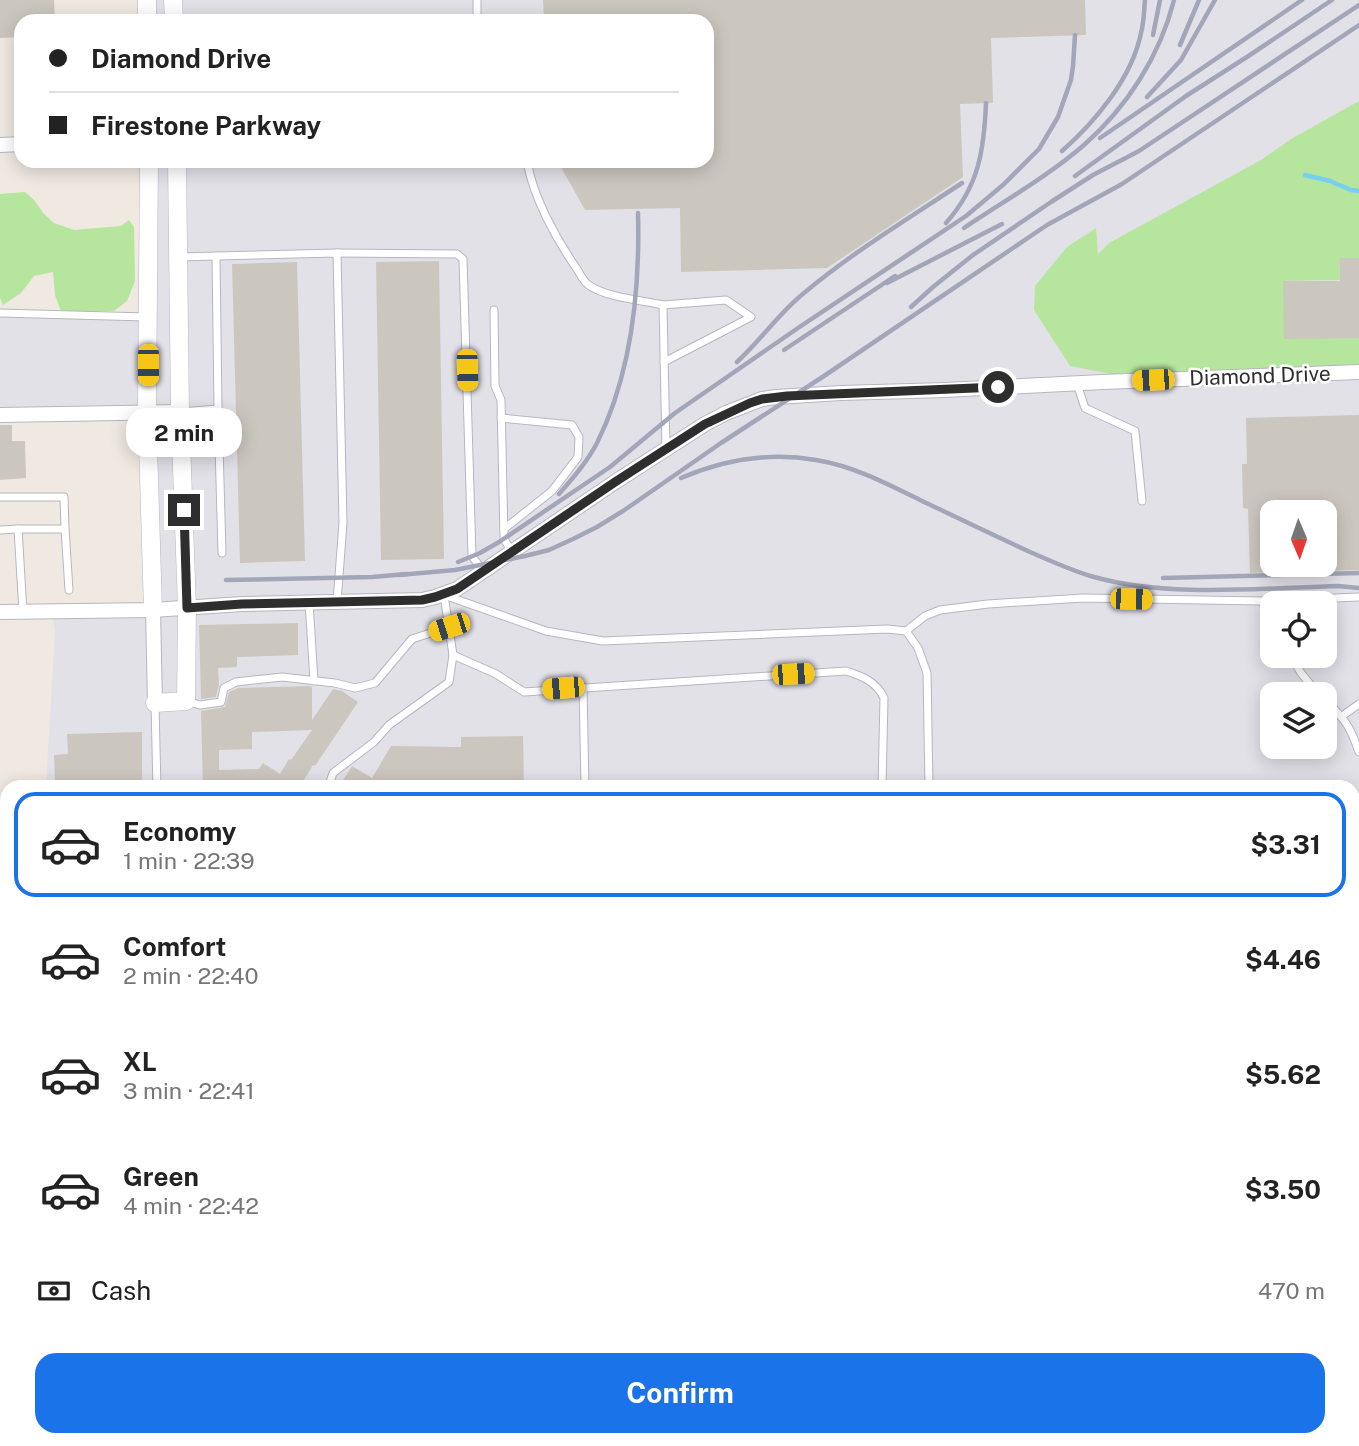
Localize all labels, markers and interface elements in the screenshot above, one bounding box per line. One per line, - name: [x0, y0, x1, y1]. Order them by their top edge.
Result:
- text: Diamond Drive: [91, 43, 271, 74]
- text: Firestone Parkway: [91, 110, 321, 141]
- car: [138, 344, 159, 386]
- car: [456, 349, 479, 391]
- street label: Diamond Drive: [1189, 361, 1331, 390]
- car: [1132, 369, 1175, 391]
- route start: [982, 371, 1014, 403]
- callout: 2 min: [126, 408, 242, 458]
- text: 2 min: [154, 419, 214, 446]
- route end: [168, 494, 200, 526]
- north arrow: [1260, 500, 1337, 578]
- map controls: [1260, 500, 1337, 759]
- car: [1110, 588, 1153, 610]
- button: locate: [1260, 591, 1337, 668]
- car: [426, 611, 473, 643]
- car: [772, 662, 815, 686]
- car: [542, 676, 585, 700]
- button: layers: [1260, 682, 1337, 759]
- icon: car: [39, 813, 102, 876]
- text: Economy: [123, 816, 236, 847]
- text: $3.31: [1251, 829, 1321, 860]
- text: 1 min · 22:39: [123, 847, 255, 874]
- icon: car: [39, 928, 102, 991]
- text: Comfort: [123, 931, 226, 962]
- text: $4.46: [1245, 944, 1321, 975]
- text: 2 min · 22:40: [123, 962, 259, 989]
- icon: car: [39, 1043, 102, 1106]
- text: XL: [123, 1046, 157, 1077]
- text: $5.62: [1245, 1059, 1321, 1090]
- text: 3 min · 22:41: [123, 1077, 255, 1104]
- icon: car: [39, 1158, 102, 1221]
- text: Green: [123, 1161, 199, 1192]
- text: $3.50: [1245, 1174, 1321, 1205]
- text: 4 min · 22:42: [123, 1192, 259, 1219]
- icon: cash: [35, 1272, 73, 1310]
- text: Cash: [91, 1275, 151, 1306]
- text: 470 m: [1258, 1277, 1325, 1304]
- button: Confirm: [35, 1353, 1325, 1433]

